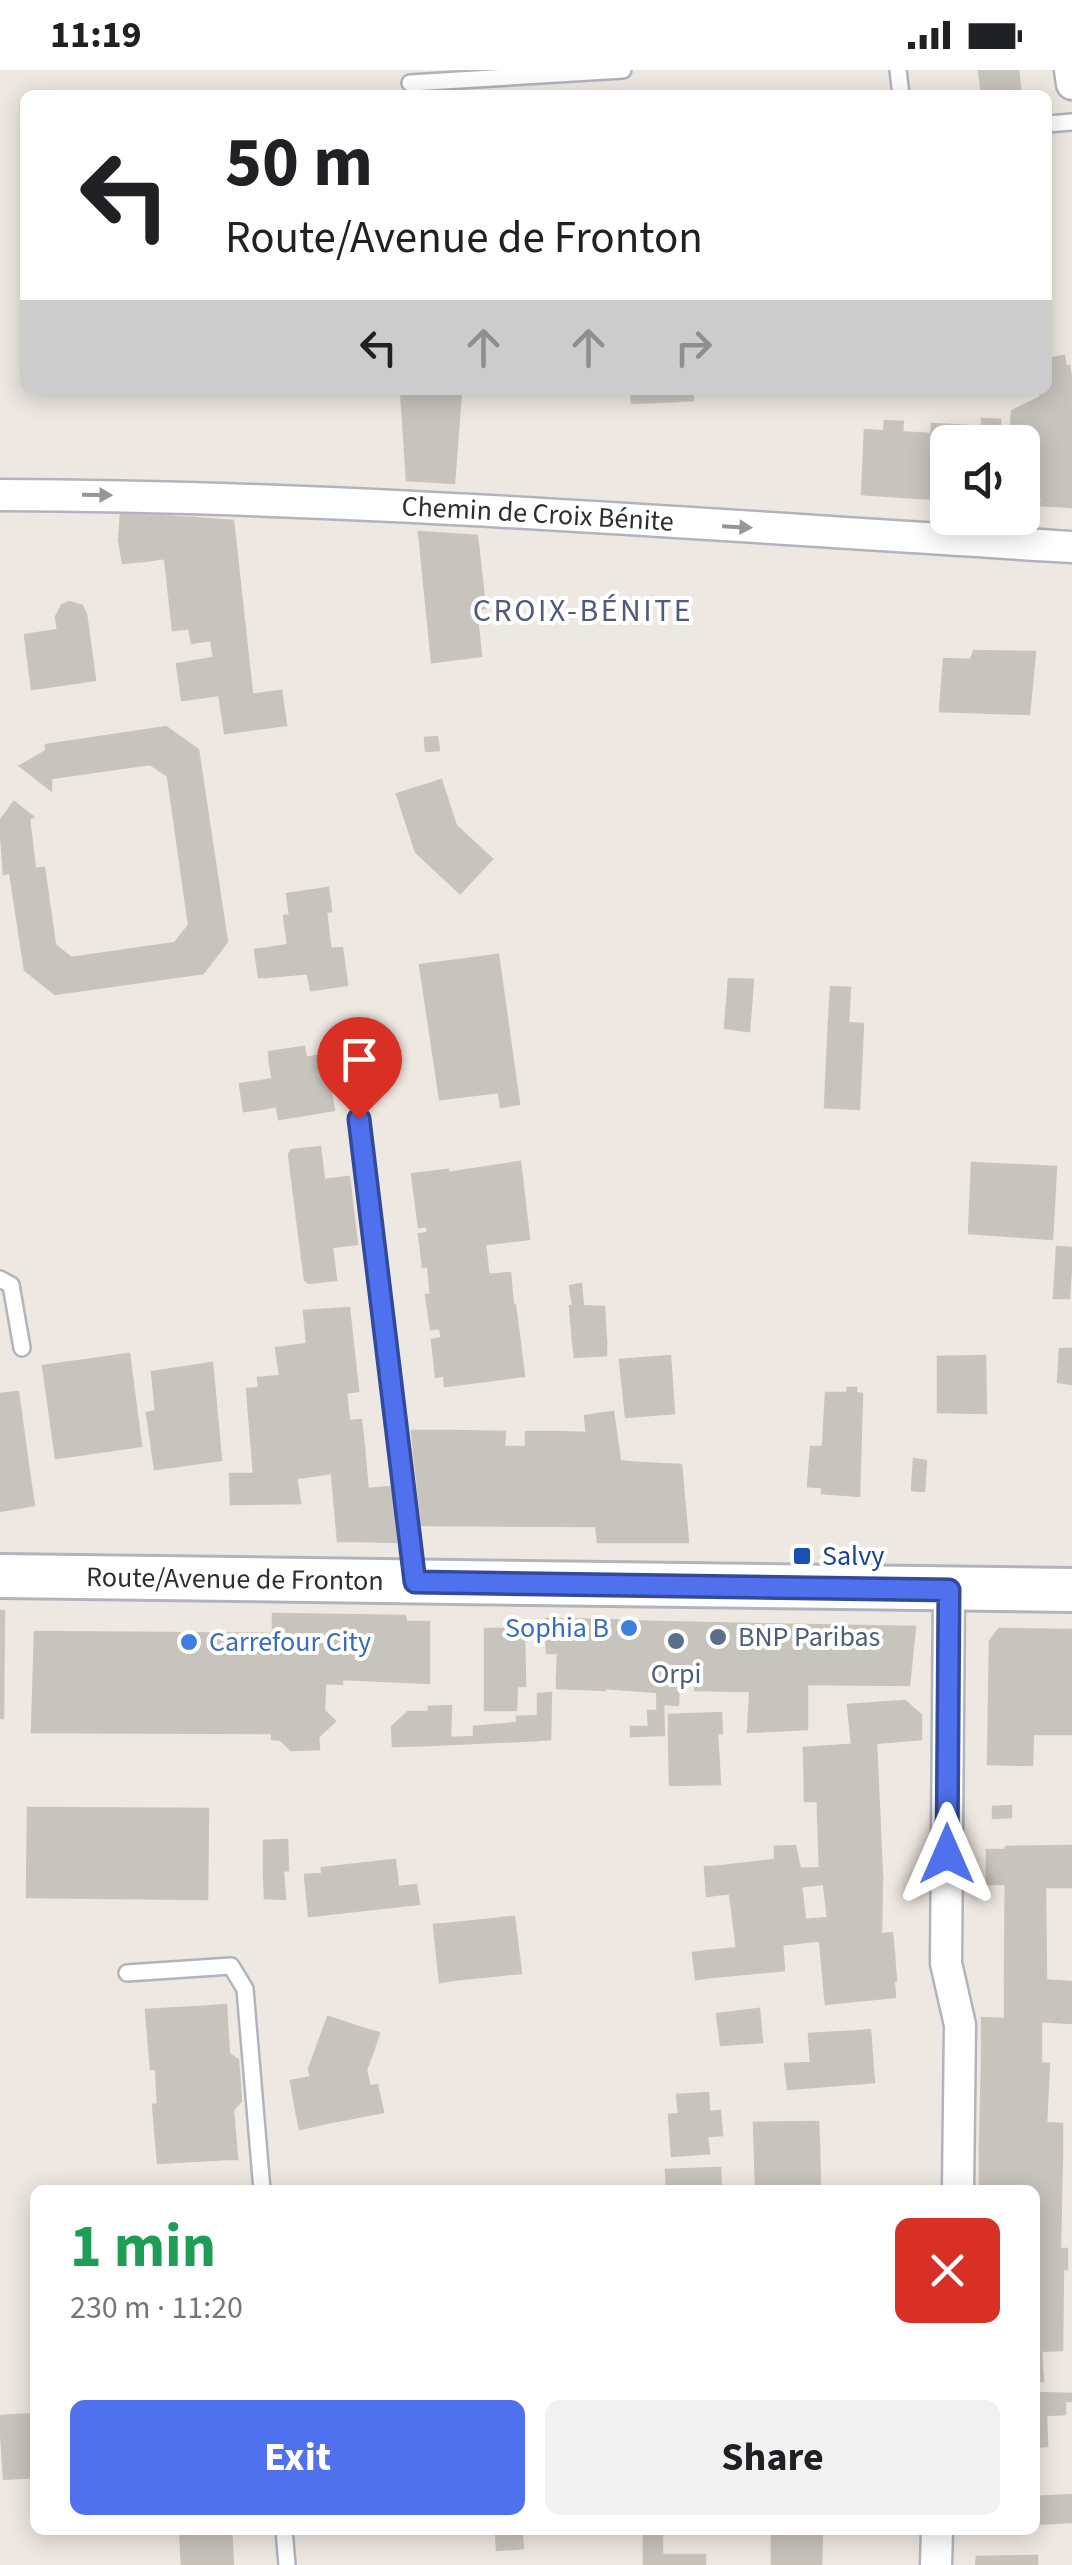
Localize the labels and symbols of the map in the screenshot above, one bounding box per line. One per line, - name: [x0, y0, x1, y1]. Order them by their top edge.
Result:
- street label: Chemin de Croix Bénite: [401, 486, 675, 542]
- one-way arrow: [82, 487, 114, 503]
- one-way arrow: [721, 519, 753, 535]
- district label: CROIX-BÉNITE: [473, 588, 693, 634]
- pin: [317, 1017, 402, 1120]
- place label: Salvy: [822, 1536, 884, 1576]
- marker: Salvy: [791, 1545, 813, 1567]
- street label: Route/Avenue de Fronton: [86, 1557, 384, 1601]
- place label: Sophia B: [505, 1608, 609, 1648]
- marker: Sophia B: [618, 1617, 640, 1639]
- place label: BNP Paribas: [738, 1617, 880, 1657]
- place label: Carrefour City: [209, 1622, 371, 1662]
- marker: BNP Paribas: [707, 1626, 729, 1648]
- marker: Orpi: [665, 1630, 687, 1652]
- marker: Carrefour City: [178, 1631, 200, 1653]
- place label: Orpi: [651, 1654, 701, 1694]
- position arrow: [895, 1802, 999, 1906]

